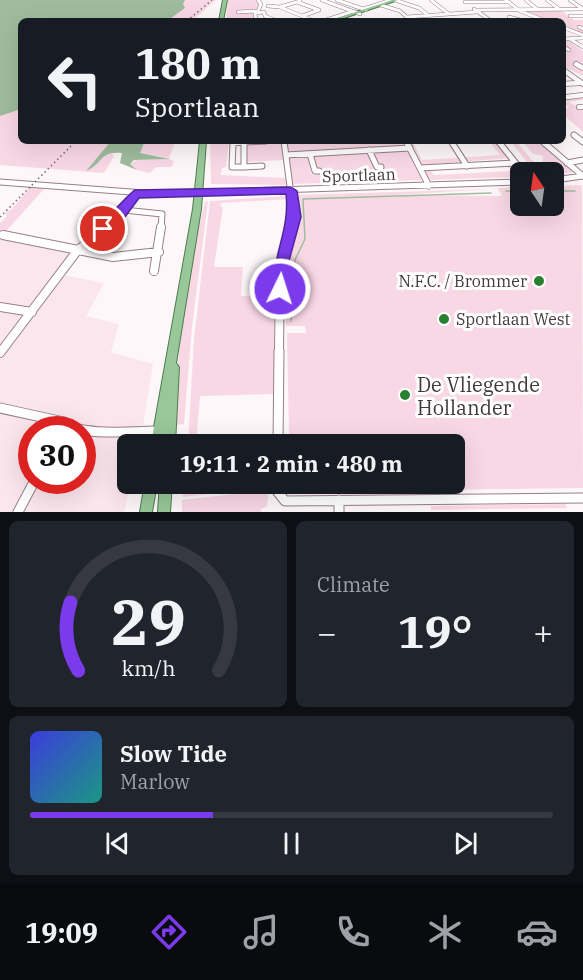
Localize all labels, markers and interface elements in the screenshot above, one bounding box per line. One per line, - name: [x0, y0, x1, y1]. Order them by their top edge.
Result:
- text: 180 m: [135, 36, 261, 91]
- icon: left: [36, 42, 114, 120]
- text: Sportlaan: [135, 89, 259, 124]
- north arrow: [510, 162, 564, 216]
- map controls: [510, 162, 564, 216]
- street label: Sportlaan: [322, 164, 396, 186]
- pin: [77, 203, 128, 254]
- icon: arrive: [86, 212, 119, 245]
- position arrow: [248, 257, 312, 321]
- place label: N.F.C. / Brommer: [398, 271, 527, 291]
- marker: N.F.C. / Brommer: [532, 274, 546, 288]
- place label: Sportlaan West: [456, 309, 570, 329]
- marker: Sportlaan West: [437, 312, 451, 326]
- place label: De Vliegende Hollander: [417, 371, 540, 421]
- marker: De Vliegende Hollander: [398, 388, 412, 402]
- speed limit sign: 30: [18, 416, 96, 494]
- text: 19:11 · 2 min · 480 m: [179, 449, 403, 478]
- text: Climate: [317, 571, 390, 598]
- text: 29: [111, 581, 185, 662]
- text: 19°: [397, 602, 473, 660]
- text: −: [317, 611, 337, 654]
- text: +: [533, 611, 553, 654]
- text: km/h: [121, 654, 175, 682]
- text: Slow Tide: [120, 739, 227, 768]
- text: Marlow: [120, 768, 190, 795]
- icon: previous: [101, 827, 134, 860]
- icon: pause: [275, 827, 308, 860]
- icon: next: [449, 827, 482, 860]
- icon: directions: [148, 911, 190, 953]
- icon: music: [240, 911, 282, 953]
- icon: phone: [332, 911, 374, 953]
- icon: climate: [424, 911, 466, 953]
- icon: car: [516, 911, 558, 953]
- text: 19:09: [25, 915, 98, 950]

